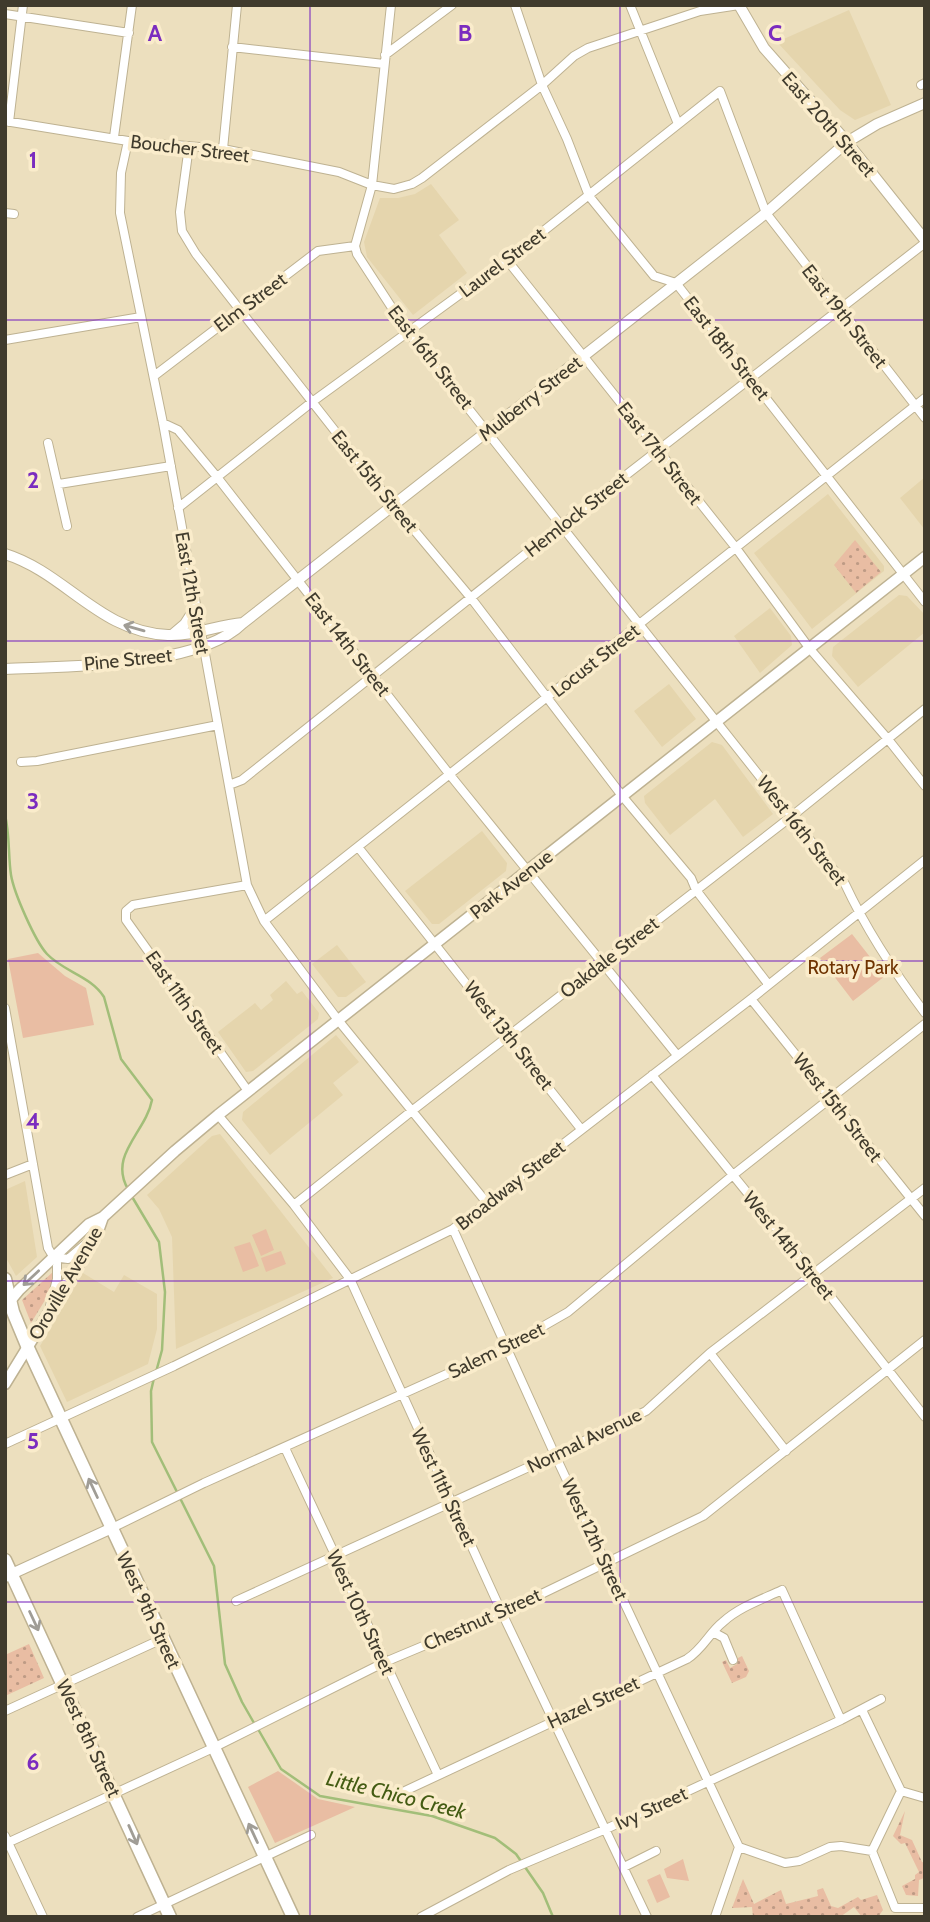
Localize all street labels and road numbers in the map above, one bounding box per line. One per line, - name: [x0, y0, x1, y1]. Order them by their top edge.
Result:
- street label: East 20th Street: [777, 67, 881, 182]
- street label: Boucher Street: [129, 130, 251, 167]
- street label: Laurel Street: [455, 222, 550, 302]
- street label: East 19th Street: [797, 260, 893, 373]
- street label: Elm Street: [210, 267, 292, 337]
- street label: East 18th Street: [679, 292, 775, 405]
- street label: East 16th Street: [383, 301, 479, 414]
- street label: Mulberry Street: [474, 351, 587, 446]
- street label: East 17th Street: [612, 397, 707, 510]
- street label: East 15th Street: [327, 426, 423, 537]
- street label: Hemlock Street: [520, 467, 633, 562]
- street label: East 12th Street: [170, 530, 215, 657]
- street label: East 14th Street: [300, 588, 396, 701]
- street label: Locust Street: [547, 618, 645, 702]
- street label: Pine Street: [83, 643, 174, 676]
- street label: West 16th Street: [752, 771, 852, 890]
- street label: Park Avenue: [465, 845, 558, 924]
- street label: Oakdale Street: [556, 911, 664, 1003]
- street label: East 11th Street: [141, 946, 229, 1059]
- street label: West 13th Street: [459, 976, 559, 1095]
- street label: West 15th Street: [788, 1048, 888, 1167]
- street label: Broadway Street: [451, 1135, 570, 1235]
- street label: West 14th Street: [738, 1187, 840, 1304]
- street label: Oroville Avenue: [24, 1222, 107, 1344]
- street label: Salem Street: [444, 1317, 549, 1384]
- street label: Normal Avenue: [523, 1403, 645, 1478]
- street label: West 11th Street: [406, 1424, 481, 1550]
- street label: West 12th Street: [556, 1475, 633, 1604]
- street label: West 10th Street: [322, 1546, 400, 1679]
- street label: West 9th Street: [111, 1548, 186, 1673]
- street label: Chestnut Street: [420, 1583, 545, 1656]
- street label: Hazel Street: [544, 1671, 643, 1734]
- street label: West 8th Street: [51, 1676, 126, 1801]
- street label: Ivy Street: [612, 1782, 691, 1835]

